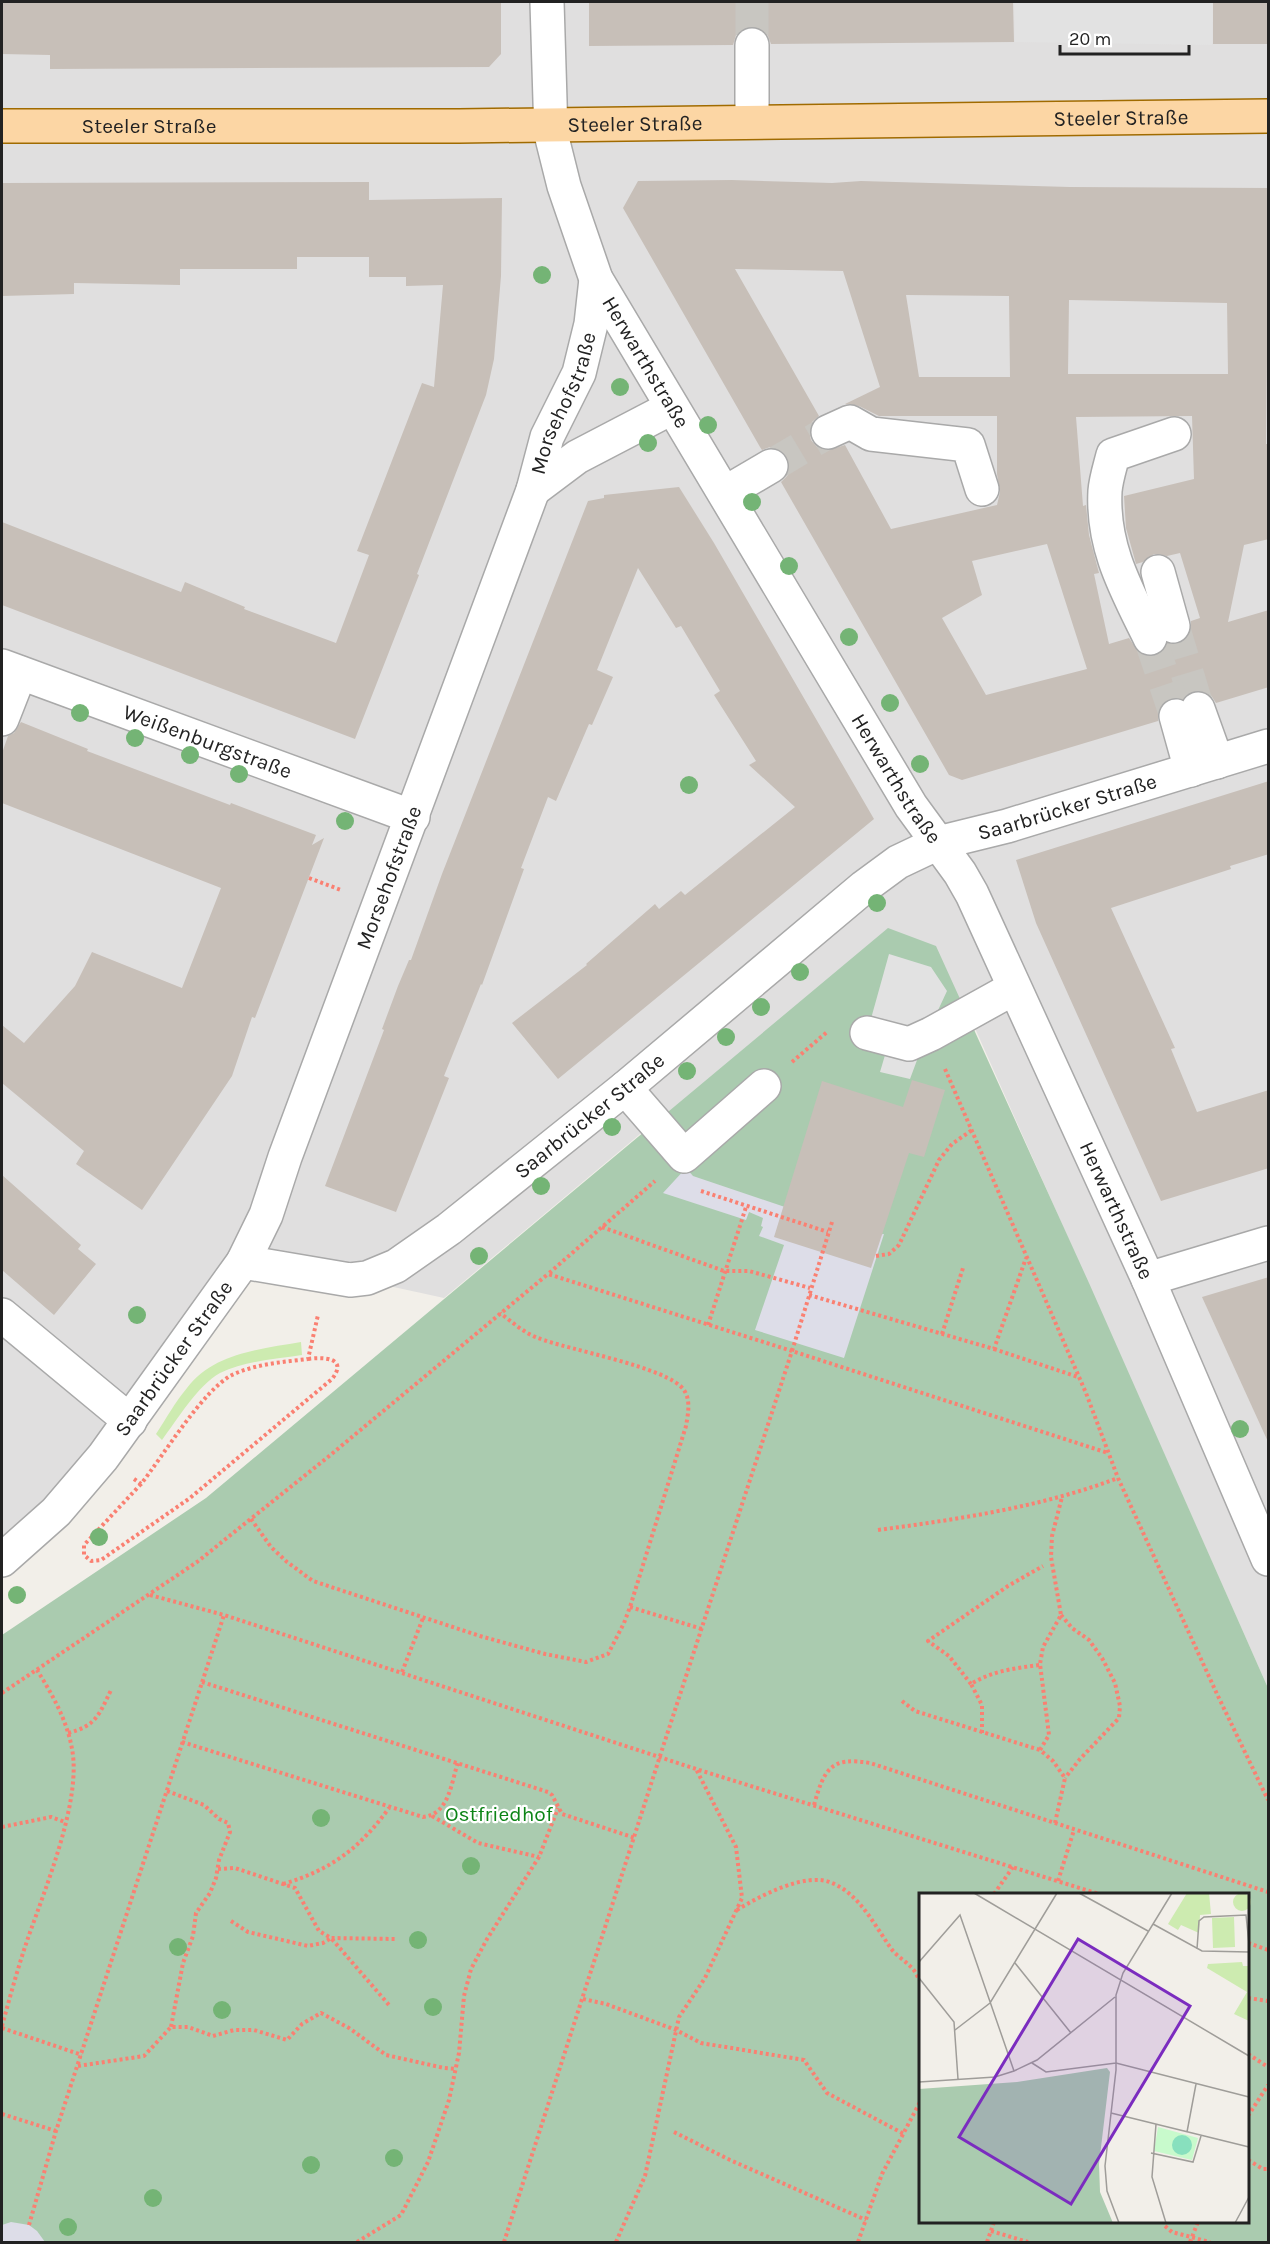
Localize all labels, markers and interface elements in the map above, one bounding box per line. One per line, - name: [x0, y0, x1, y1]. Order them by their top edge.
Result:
- scale bar: [1060, 18, 1189, 56]
- text: 20 m: [1069, 28, 1111, 50]
- street label: Steeler Straße: [1053, 105, 1189, 131]
- street label: Steeler Straße: [567, 111, 703, 137]
- street label: Steeler Straße: [82, 114, 216, 138]
- street label: Herwarthstraße: [597, 292, 694, 432]
- street label: Morsehofstraße: [526, 330, 601, 477]
- street label: Weißenburgstraße: [120, 700, 295, 783]
- street label: Herwarthstraße: [847, 709, 946, 848]
- street label: Saarbrücker Straße: [975, 769, 1160, 845]
- street label: Morsehofstraße: [351, 803, 426, 953]
- street label: Saarbrücker Straße: [510, 1048, 669, 1184]
- street label: Herwarthstraße: [1075, 1138, 1159, 1283]
- street label: Saarbrücker Straße: [110, 1276, 238, 1441]
- park label: Ostfriedhof: [445, 1802, 554, 1826]
- inset map: [919, 1893, 1249, 2223]

